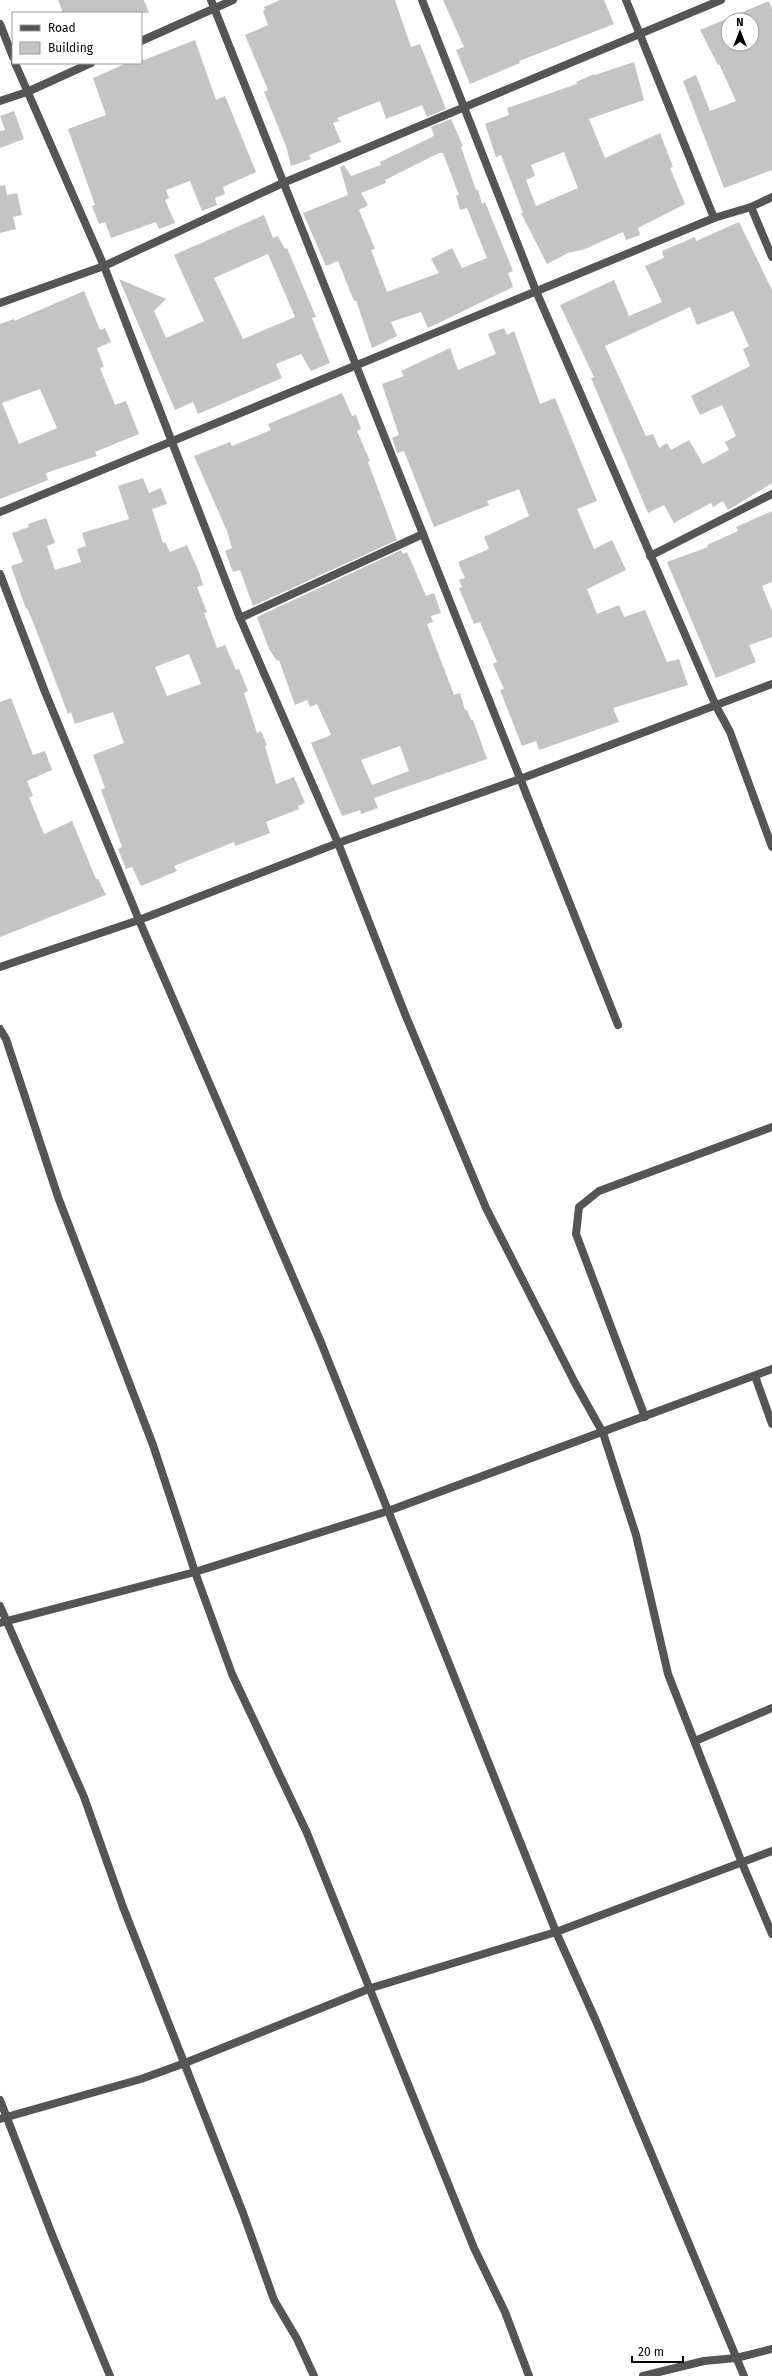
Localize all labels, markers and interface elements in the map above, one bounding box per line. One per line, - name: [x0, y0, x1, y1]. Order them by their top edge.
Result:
- legend: [12, 12, 142, 64]
- north arrow: [720, 12, 760, 52]
- text: N: [736, 16, 744, 29]
- text: Road: [48, 21, 76, 35]
- text: Building: [48, 41, 94, 55]
- scale bar: [632, 2338, 683, 2364]
- text: 20 m: [638, 2345, 664, 2359]

